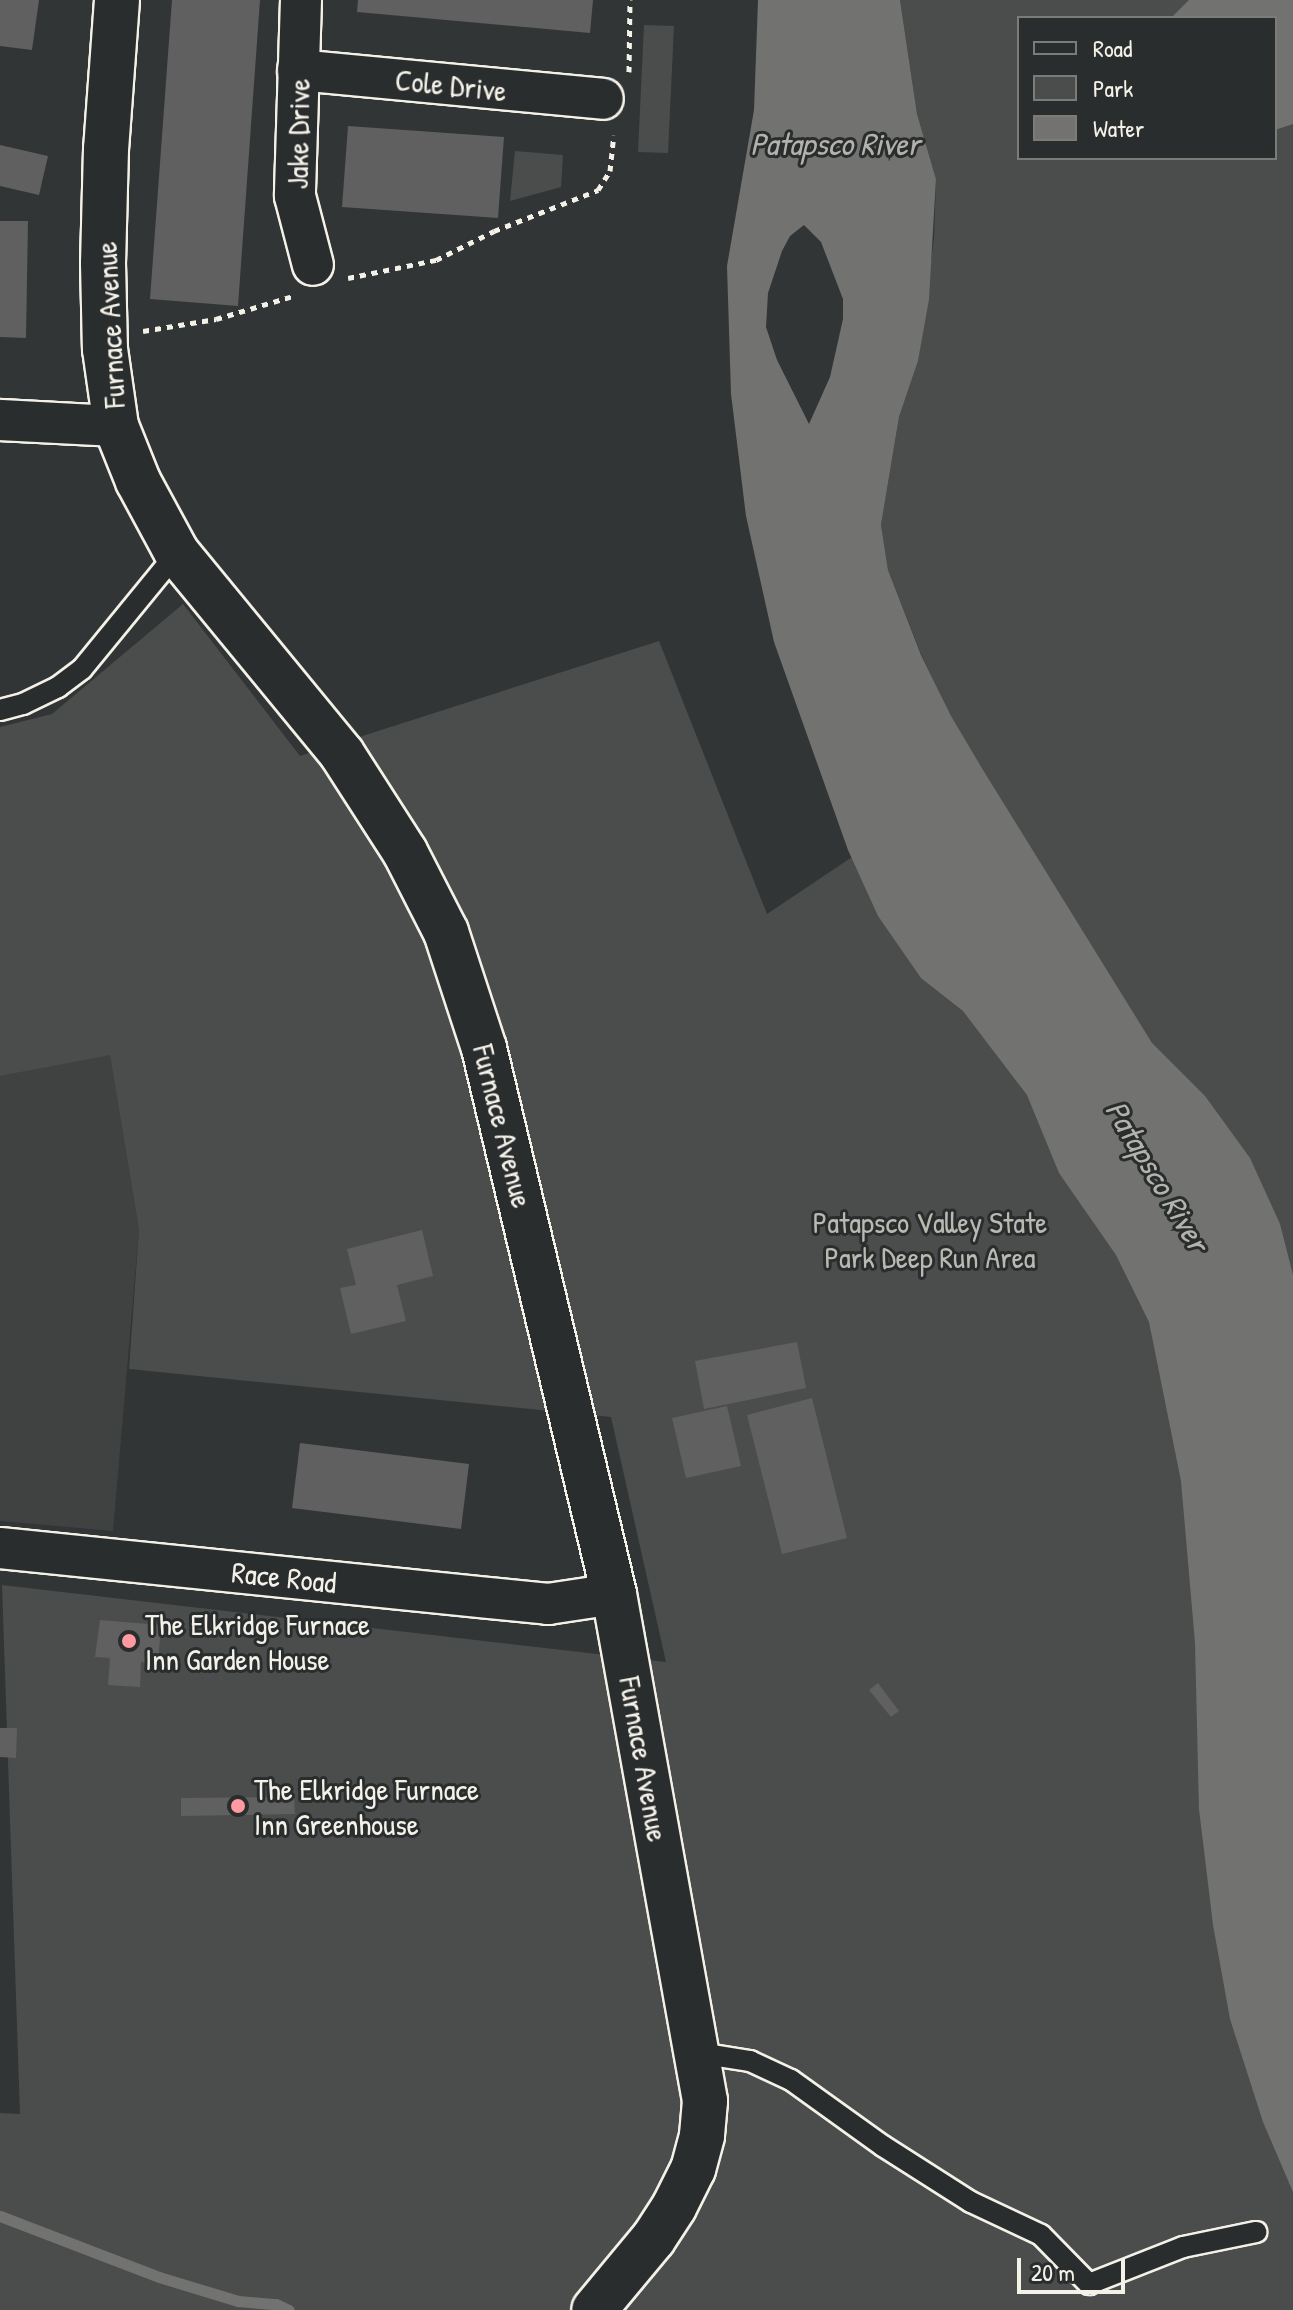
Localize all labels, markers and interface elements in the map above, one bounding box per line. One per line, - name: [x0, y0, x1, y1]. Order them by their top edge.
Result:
- legend: [1017, 16, 1277, 160]
- text: Road: [1093, 32, 1132, 64]
- street label: Cole Drive: [394, 61, 508, 109]
- text: Park: [1093, 72, 1133, 104]
- street label: Jake Drive: [279, 78, 317, 190]
- text: Water: [1093, 112, 1144, 144]
- water label: Patapsco River: [750, 125, 920, 163]
- street label: Furnace Avenue: [88, 241, 132, 409]
- street label: Furnace Avenue: [465, 1041, 541, 1211]
- water label: Patapsco River: [1097, 1093, 1217, 1259]
- park label: Patapsco Valley State Park Deep Run Area: [813, 1204, 1047, 1274]
- street label: Race Road: [230, 1554, 338, 1600]
- place label: The Elkridge Furnace Inn Garden House: [145, 1606, 370, 1676]
- marker: The Elkridge Furnace Inn Garden House: [120, 1632, 138, 1650]
- street label: Furnace Avenue: [612, 1674, 676, 1844]
- place label: The Elkridge Furnace Inn Greenhouse: [254, 1771, 479, 1842]
- marker: The Elkridge Furnace Inn Greenhouse: [229, 1797, 247, 1815]
- scale bar: [1021, 2242, 1129, 2292]
- text: 20 m: [1031, 2256, 1075, 2288]

